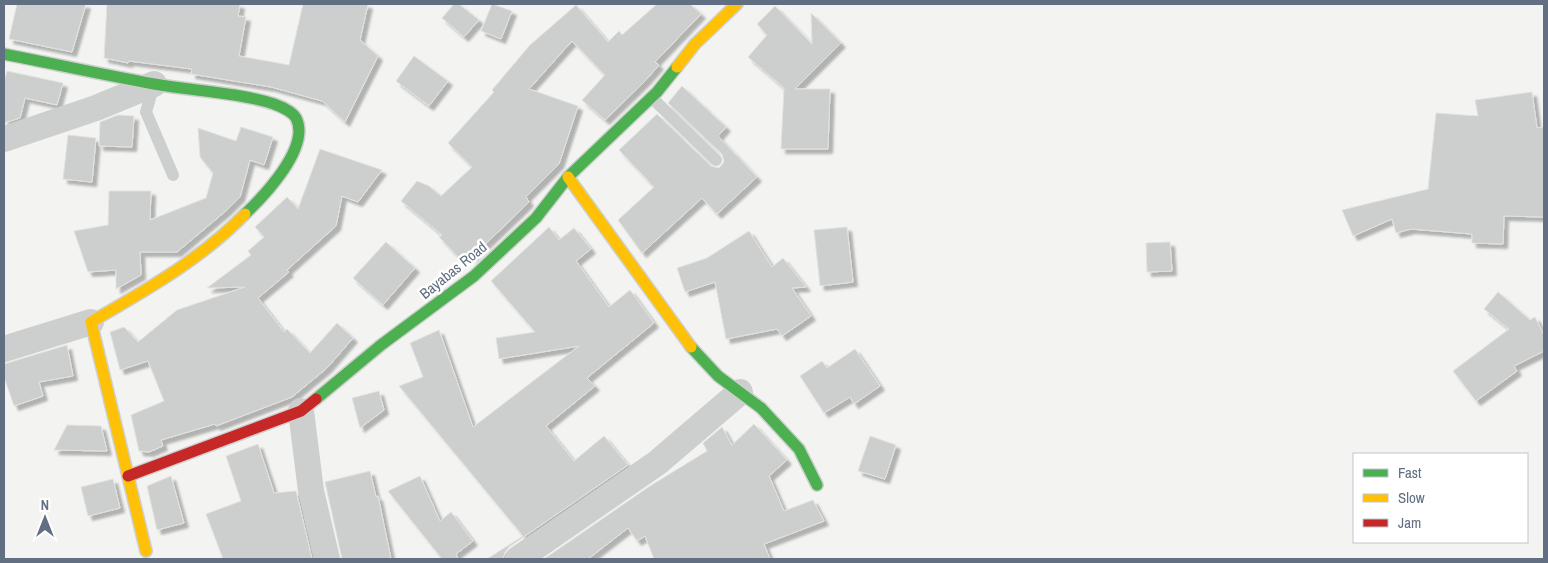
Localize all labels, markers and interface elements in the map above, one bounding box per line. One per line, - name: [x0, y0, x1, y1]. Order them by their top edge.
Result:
- street label: Bayabas Road: [415, 236, 491, 304]
- legend: [1353, 453, 1528, 543]
- text: Fast: [1398, 462, 1422, 483]
- text: Slow: [1398, 487, 1425, 508]
- north arrow: [20, 493, 70, 543]
- text: N: [41, 496, 49, 514]
- text: Jam: [1398, 512, 1421, 533]

